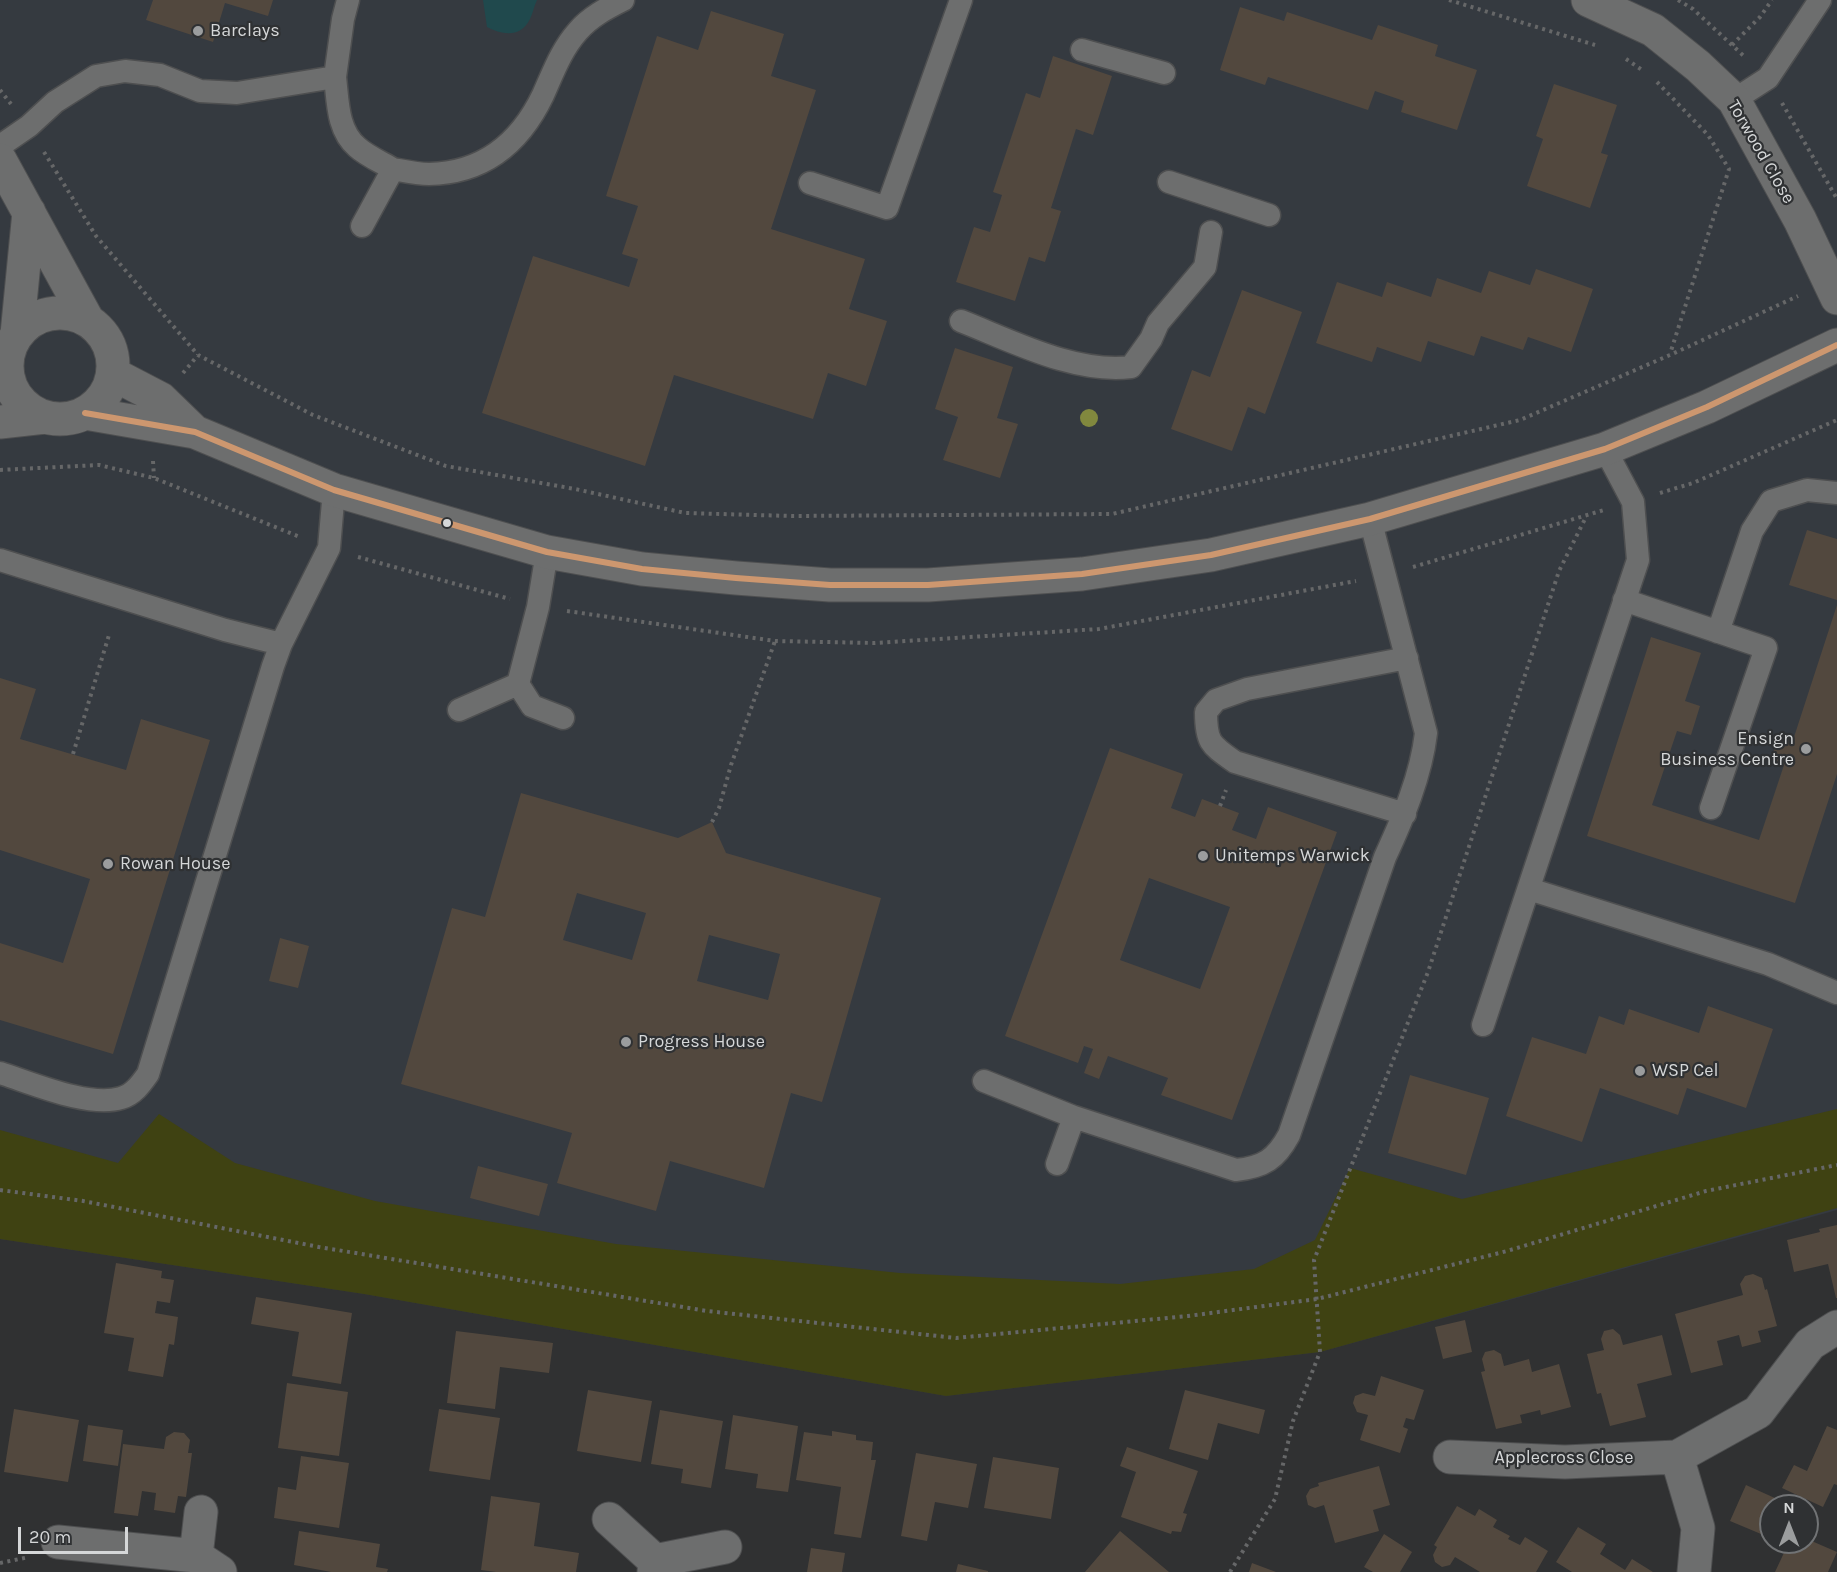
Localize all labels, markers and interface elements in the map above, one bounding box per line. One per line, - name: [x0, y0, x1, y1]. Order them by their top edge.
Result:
- place label: Barclays: [210, 20, 280, 42]
- marker: Barclays: [191, 24, 205, 38]
- street label: Torwood Close: [1723, 96, 1799, 208]
- unlabelled marker: [441, 517, 453, 529]
- place label: Ensign Business Centre: [1660, 728, 1794, 771]
- marker: Ensign Business Centre: [1799, 742, 1813, 756]
- place label: Unitemps Warwick: [1215, 845, 1370, 867]
- marker: Unitemps Warwick: [1196, 849, 1210, 863]
- place label: Rowan House: [120, 853, 230, 875]
- marker: Rowan House: [101, 857, 115, 871]
- place label: Progress House: [638, 1031, 765, 1053]
- marker: Progress House: [619, 1035, 633, 1049]
- place label: WSP Cel: [1652, 1060, 1719, 1082]
- marker: WSP Cel: [1633, 1064, 1647, 1078]
- street label: Applecross Close: [1494, 1447, 1634, 1469]
- north arrow: [1759, 1494, 1819, 1554]
- text: N: [1783, 1498, 1795, 1517]
- scale bar: [21, 1515, 130, 1553]
- text: 20 m: [29, 1526, 71, 1548]

